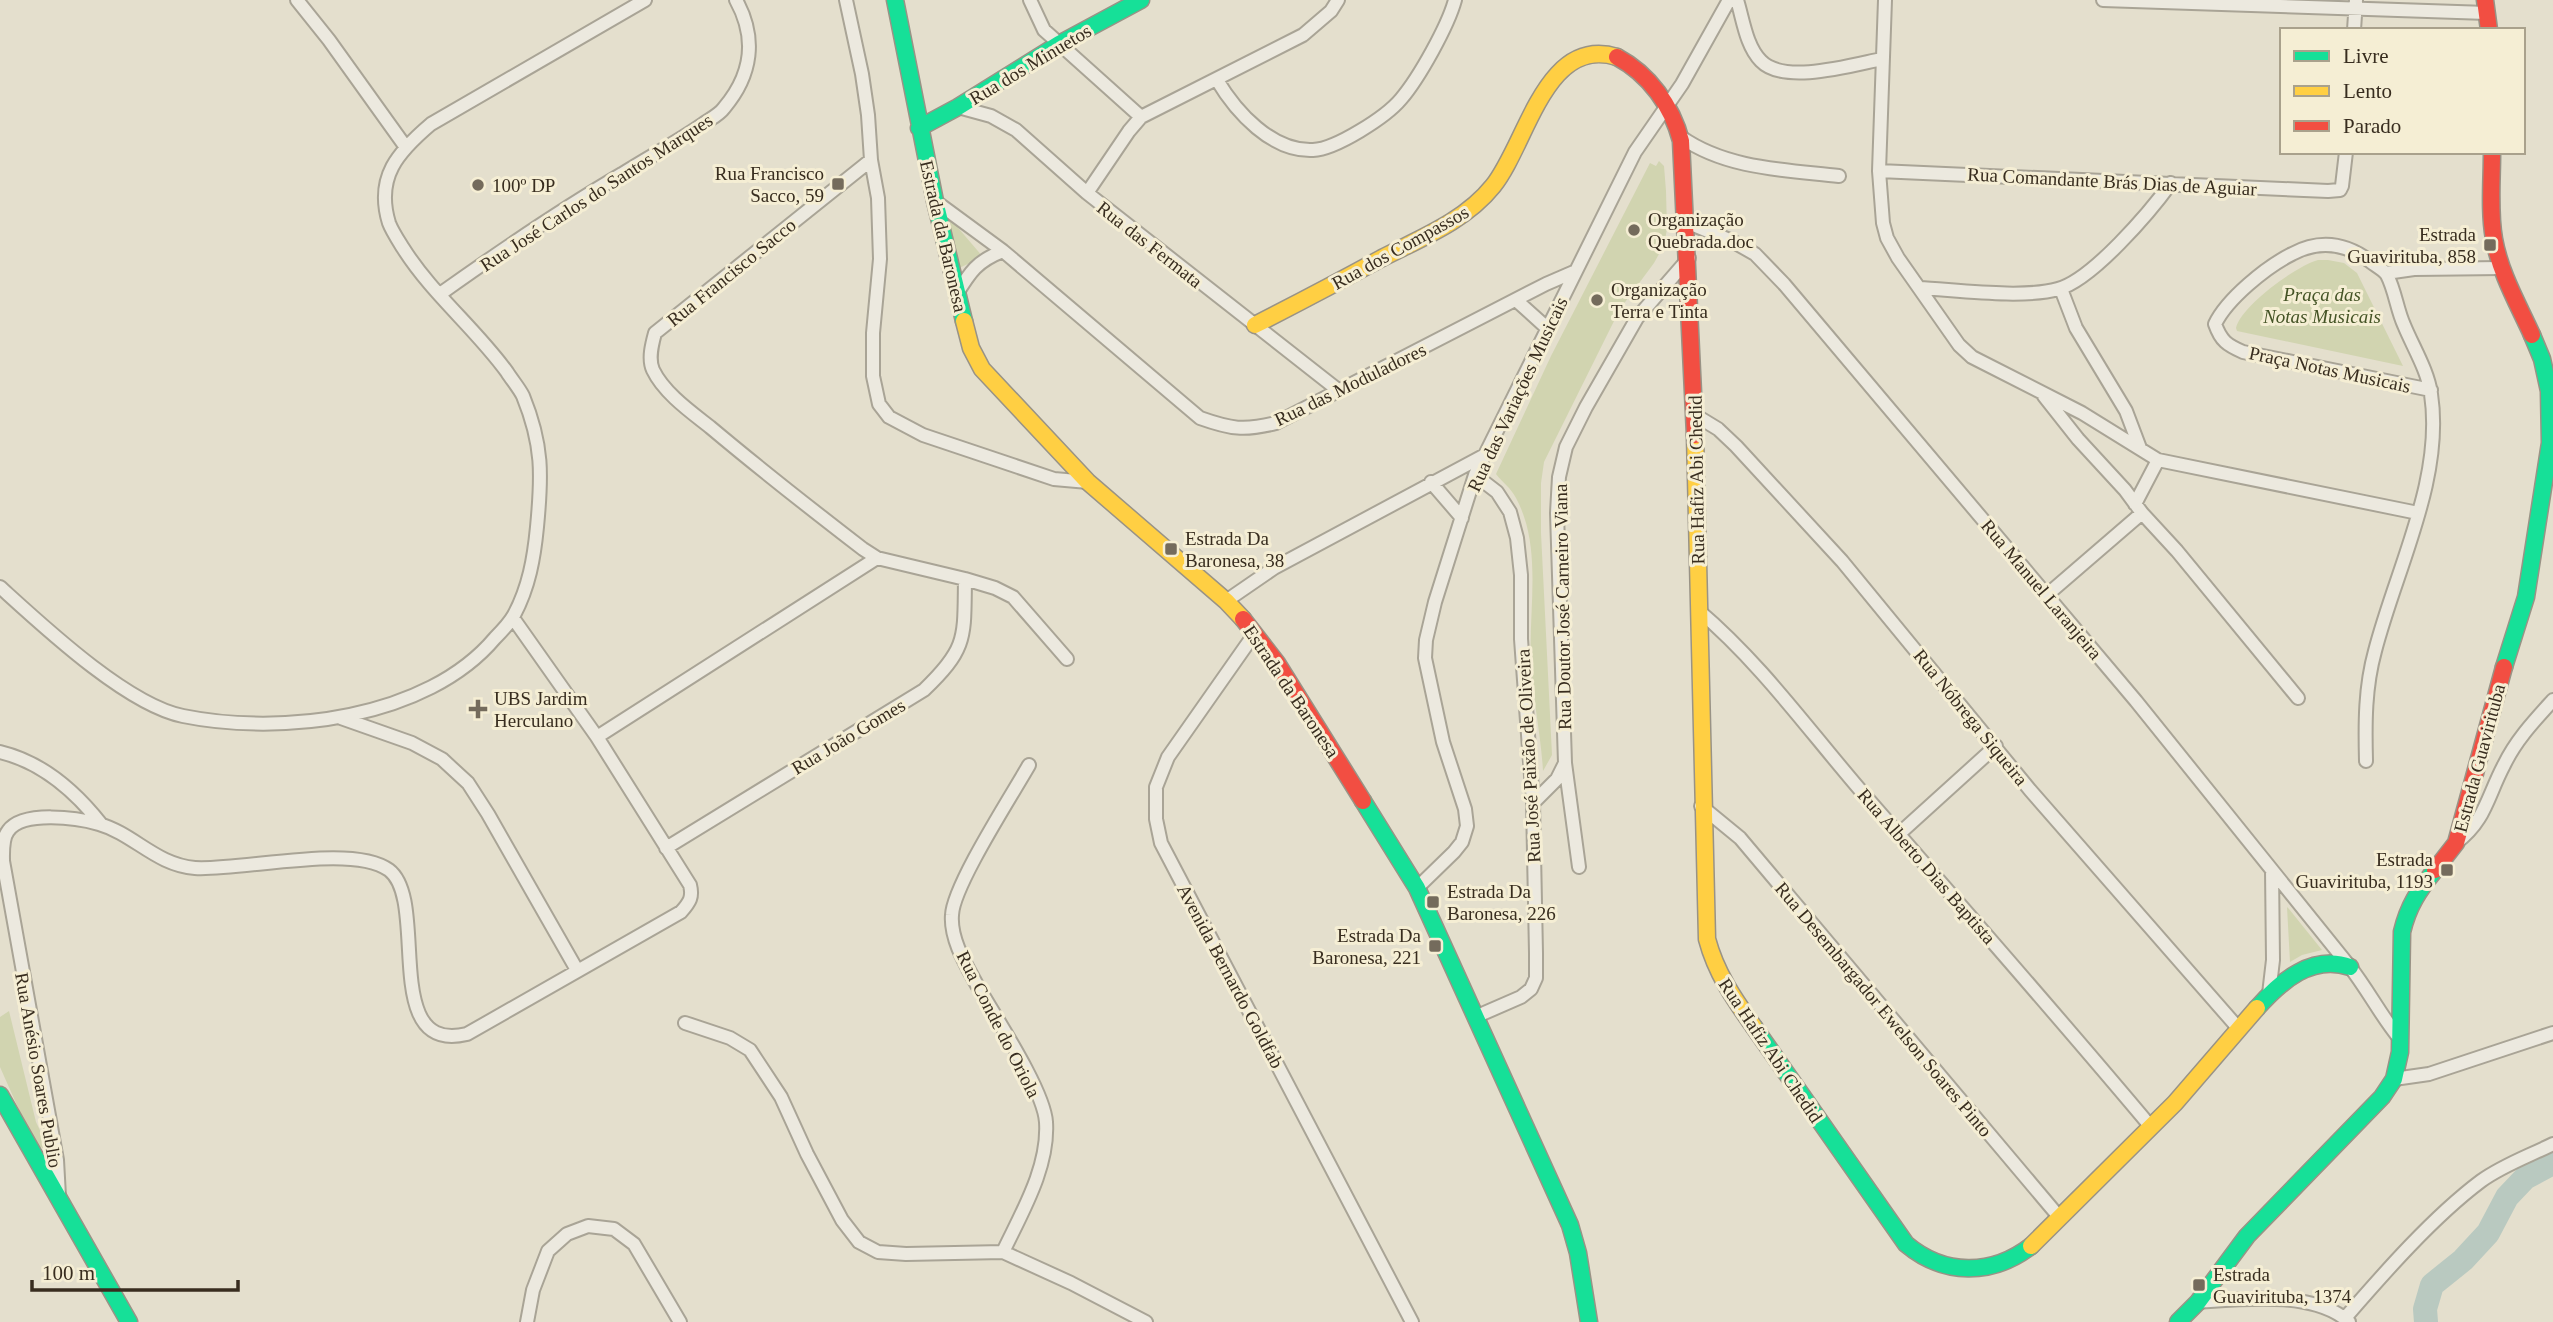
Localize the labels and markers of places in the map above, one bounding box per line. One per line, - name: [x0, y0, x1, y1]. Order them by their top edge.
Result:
- place label: Rua Francisco Sacco, 59: [715, 163, 824, 206]
- place label: 100º DP: [492, 175, 555, 196]
- marker: Rua Francisco Sacco, 59: [830, 176, 846, 192]
- marker: 100º DP: [470, 177, 486, 193]
- place label: Organização Quebrada.doc: [1648, 209, 1754, 252]
- marker: Organização Quebrada.doc: [1626, 222, 1642, 238]
- place label: Estrada Guavirituba, 858: [2347, 224, 2477, 267]
- marker: Estrada Guavirituba, 858: [2482, 237, 2498, 253]
- place label: Organização Terra e Tinta: [1611, 279, 1708, 322]
- marker: Organização Terra e Tinta: [1589, 292, 1605, 308]
- place label: Estrada Da Baronesa, 38: [1185, 528, 1284, 571]
- marker: Estrada Da Baronesa, 38: [1163, 541, 1179, 557]
- place label: UBS Jardim Herculano: [494, 688, 588, 731]
- marker: UBS Jardim Herculano: [468, 699, 488, 719]
- place label: Estrada Guavirituba, 1193: [2295, 849, 2434, 892]
- marker: Estrada Guavirituba, 1193: [2439, 862, 2455, 878]
- place label: Estrada Da Baronesa, 226: [1447, 881, 1556, 924]
- marker: Estrada Da Baronesa, 226: [1425, 894, 1441, 910]
- place label: Estrada Da Baronesa, 221: [1312, 925, 1422, 968]
- marker: Estrada Da Baronesa, 221: [1427, 938, 1443, 954]
- place label: Estrada Guavirituba, 1374: [2213, 1264, 2352, 1307]
- marker: Estrada Guavirituba, 1374: [2191, 1277, 2207, 1293]

